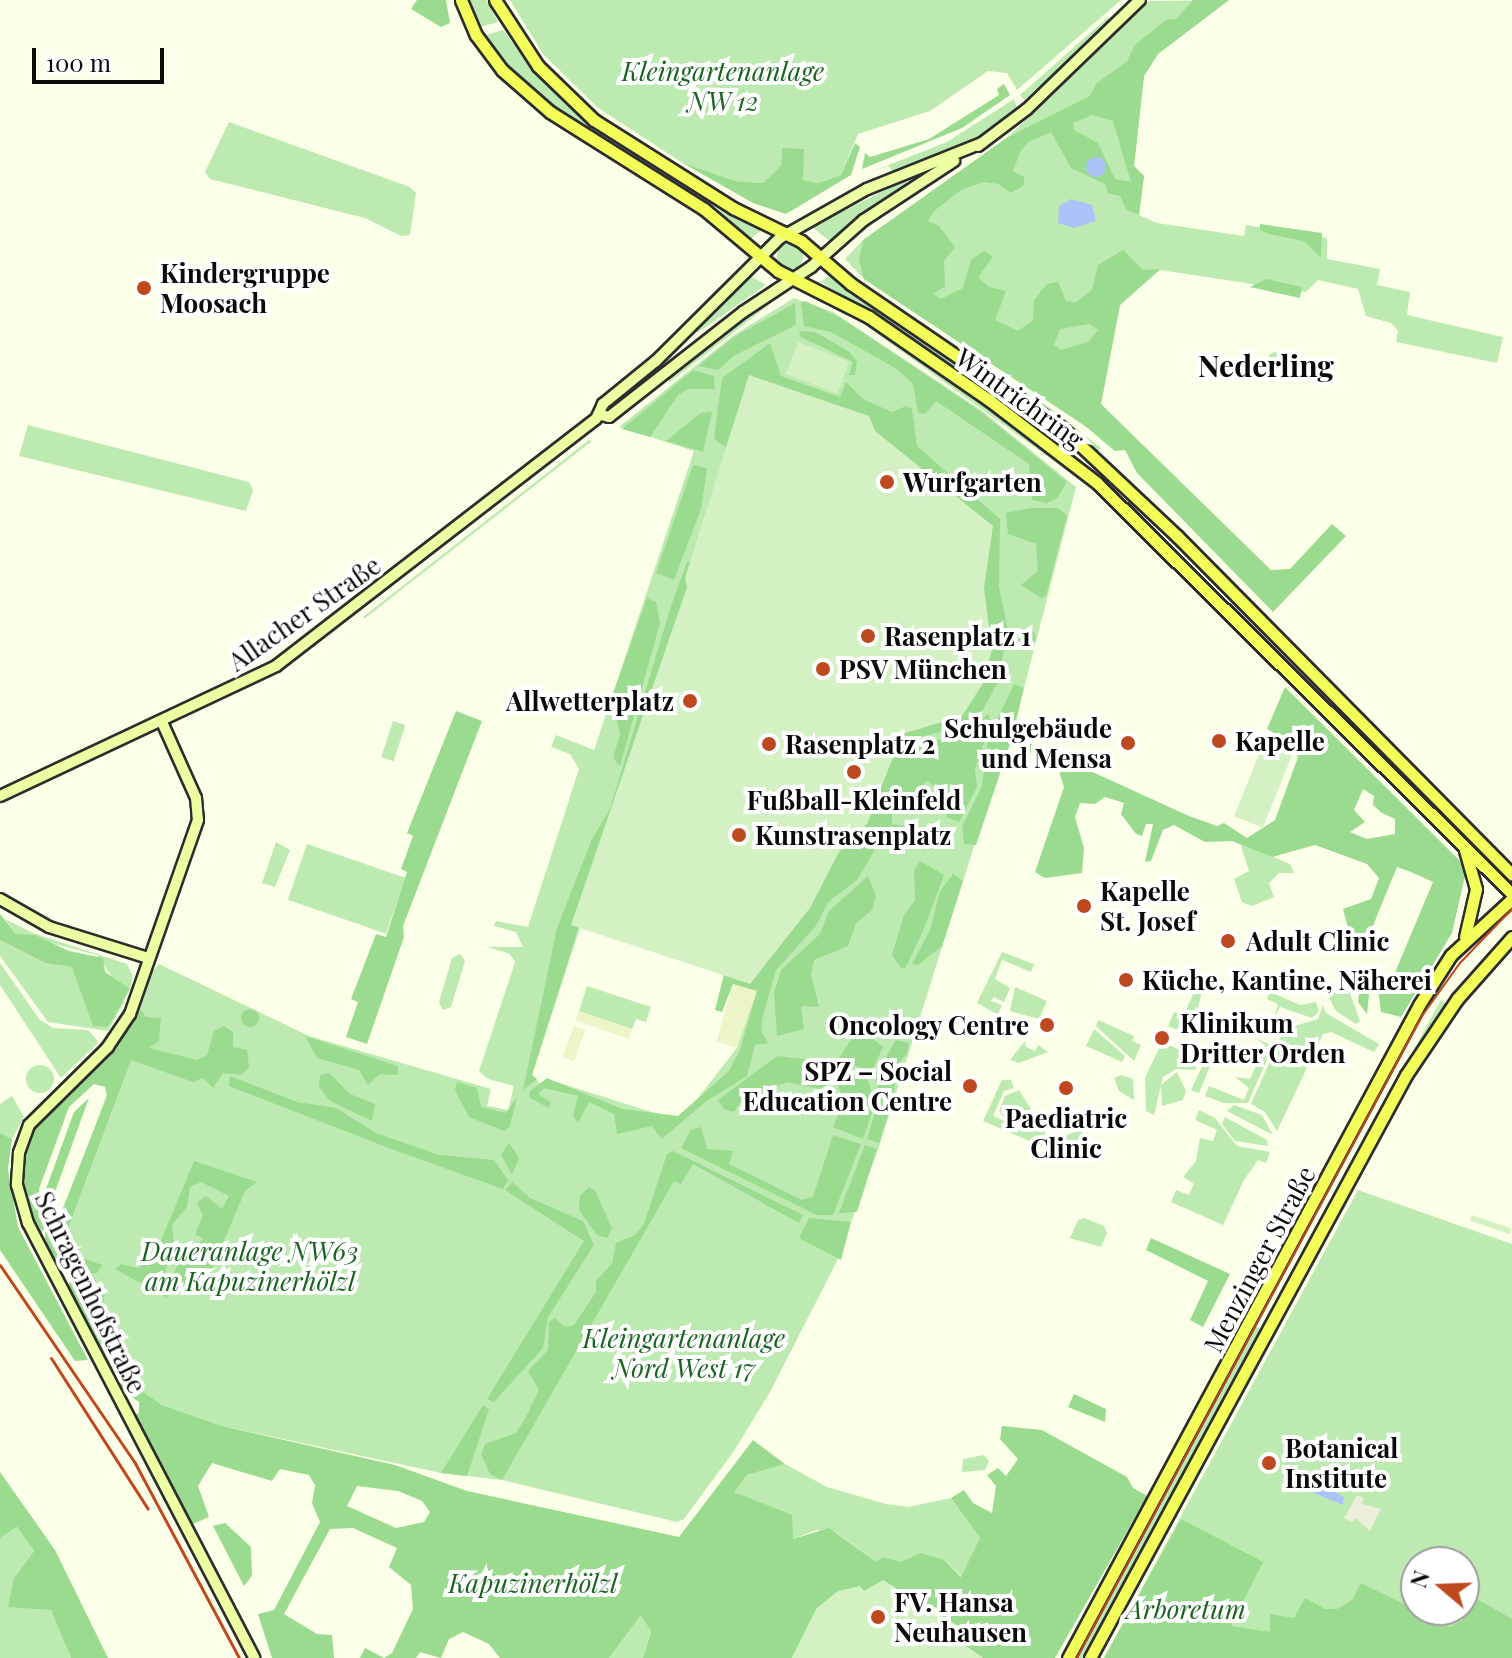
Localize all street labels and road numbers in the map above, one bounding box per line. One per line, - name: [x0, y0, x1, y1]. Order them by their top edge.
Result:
- street label: Wintrichring: [950, 341, 1090, 455]
- street label: Allacher Straße: [222, 549, 386, 677]
- street label: Menzinger Straße: [1197, 1160, 1321, 1358]
- street label: Schragenhofstraße: [29, 1186, 153, 1398]

